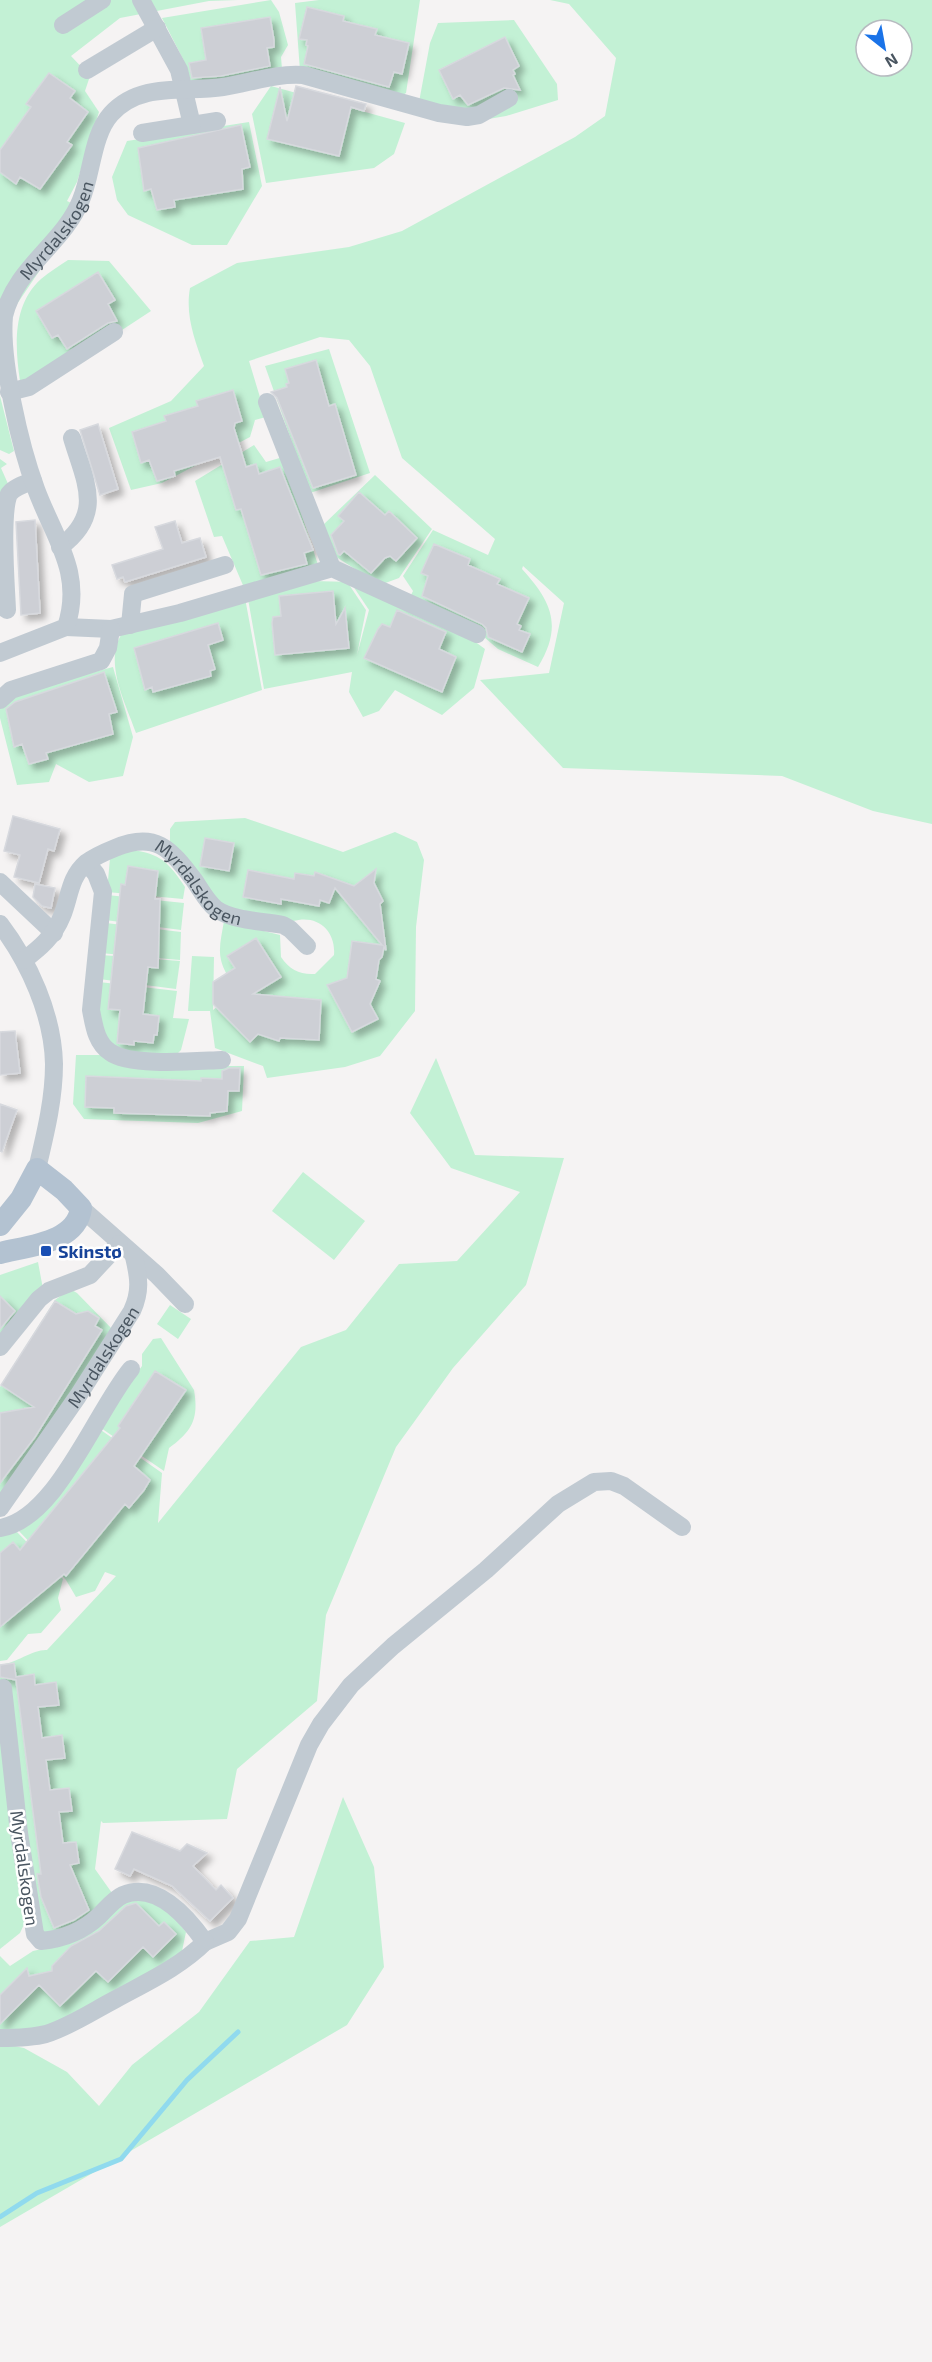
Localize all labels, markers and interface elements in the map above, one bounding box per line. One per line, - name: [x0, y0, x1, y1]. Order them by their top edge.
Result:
- north arrow: [854, 18, 914, 78]
- text: N: [882, 50, 902, 72]
- street label: Myrdalskogen: [14, 178, 98, 284]
- street label: Myrdalskogen: [151, 834, 244, 929]
- place label: Skinstø: [58, 1240, 122, 1262]
- marker: Skinstø: [39, 1244, 53, 1258]
- street label: Myrdalskogen: [62, 1302, 143, 1412]
- street label: Myrdalskogen: [6, 1809, 44, 1927]

